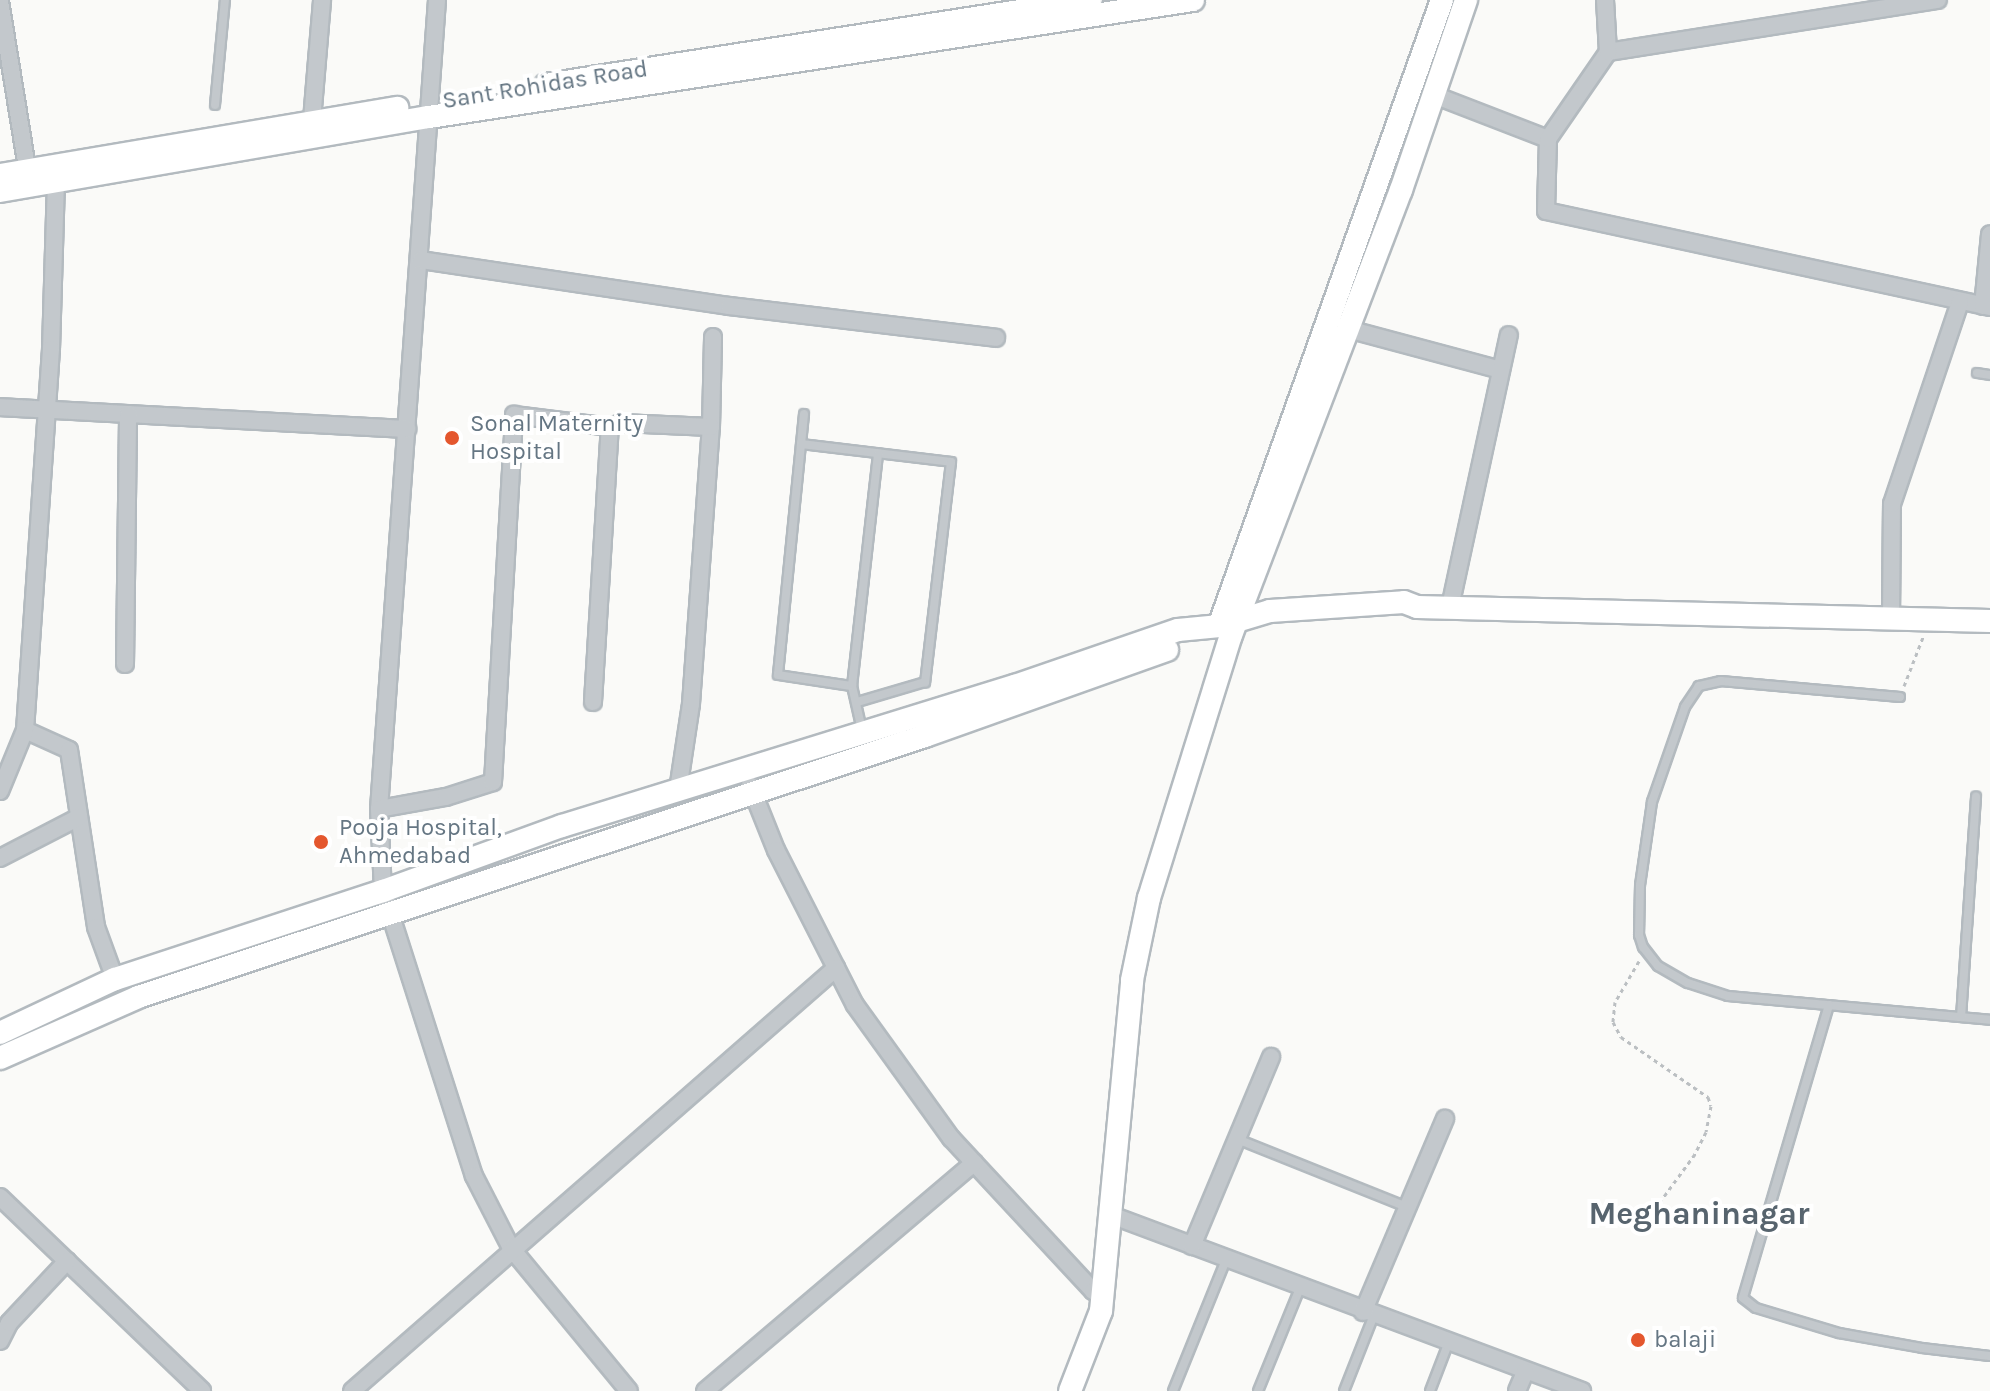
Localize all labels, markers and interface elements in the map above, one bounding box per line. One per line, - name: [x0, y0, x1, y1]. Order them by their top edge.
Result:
- street label: Sant Rohidas Road: [440, 55, 650, 115]
- place label: Sonal Maternity Hospital: [470, 410, 643, 466]
- marker: Sonal Maternity Hospital: [441, 427, 463, 449]
- place label: Pooja Hospital, Ahmedabad: [339, 814, 502, 870]
- marker: Pooja Hospital, Ahmedabad: [310, 831, 332, 853]
- district label: Meghaninagar: [1588, 1195, 1810, 1233]
- place label: balaji: [1654, 1326, 1716, 1354]
- marker: balaji: [1629, 1331, 1647, 1349]

